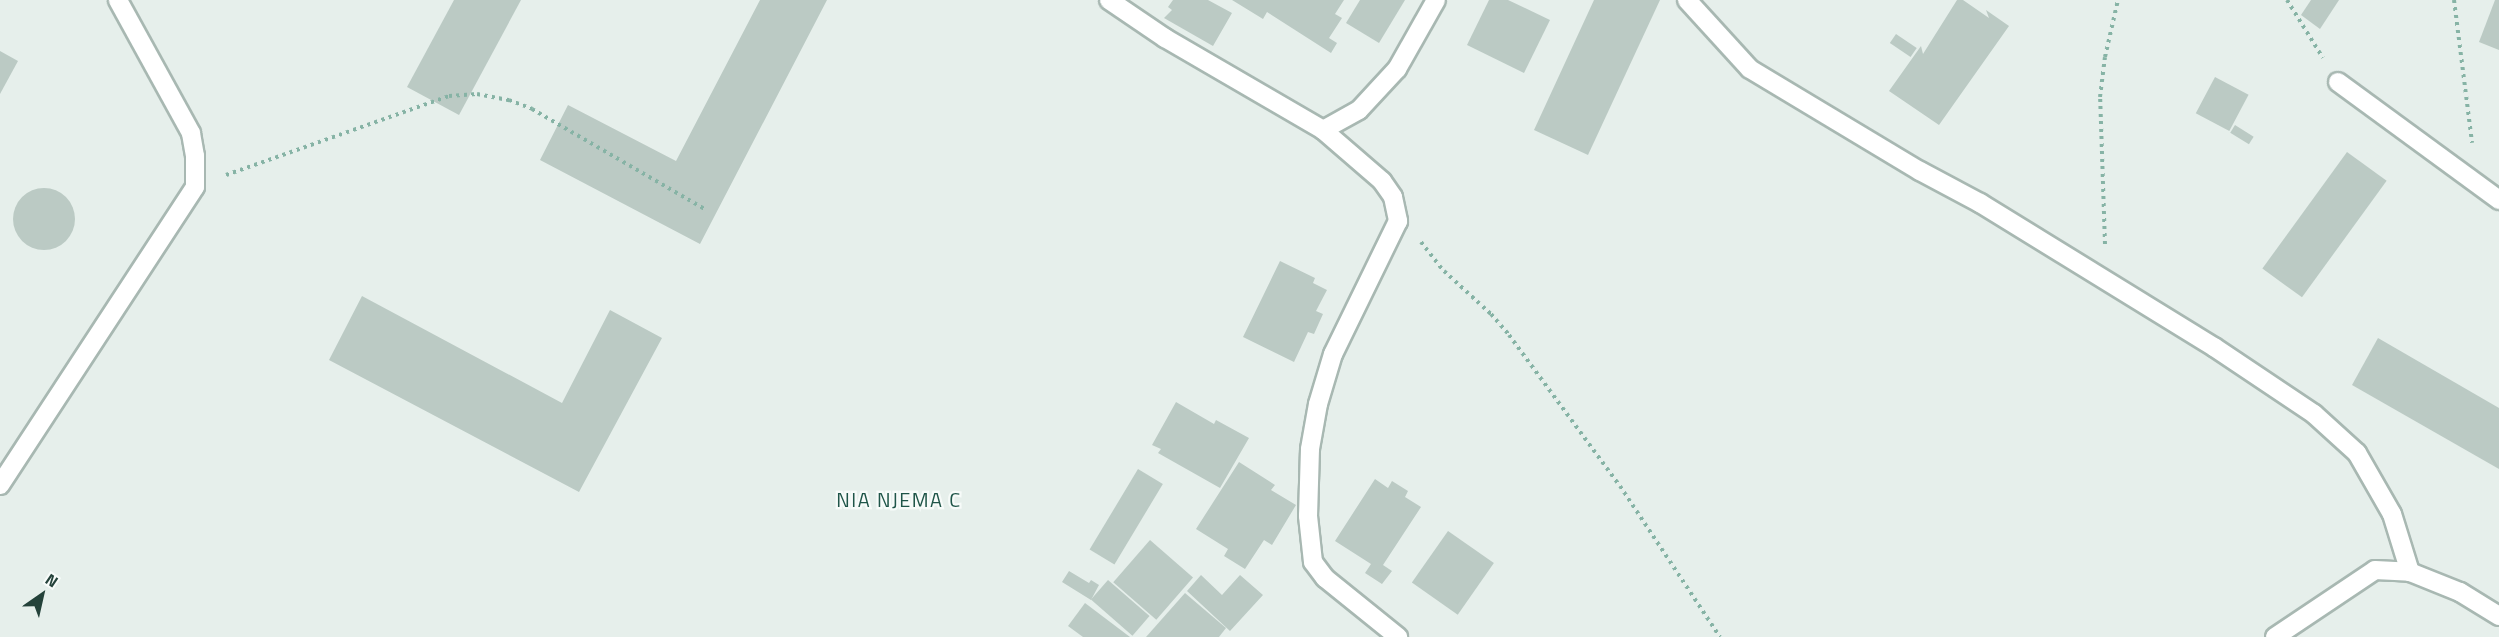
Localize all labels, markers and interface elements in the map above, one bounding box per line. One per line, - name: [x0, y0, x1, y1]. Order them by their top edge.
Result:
- district label: NIA NJEMA C: [836, 487, 962, 511]
- north arrow: [12, 565, 72, 625]
- text: N: [41, 567, 63, 593]

